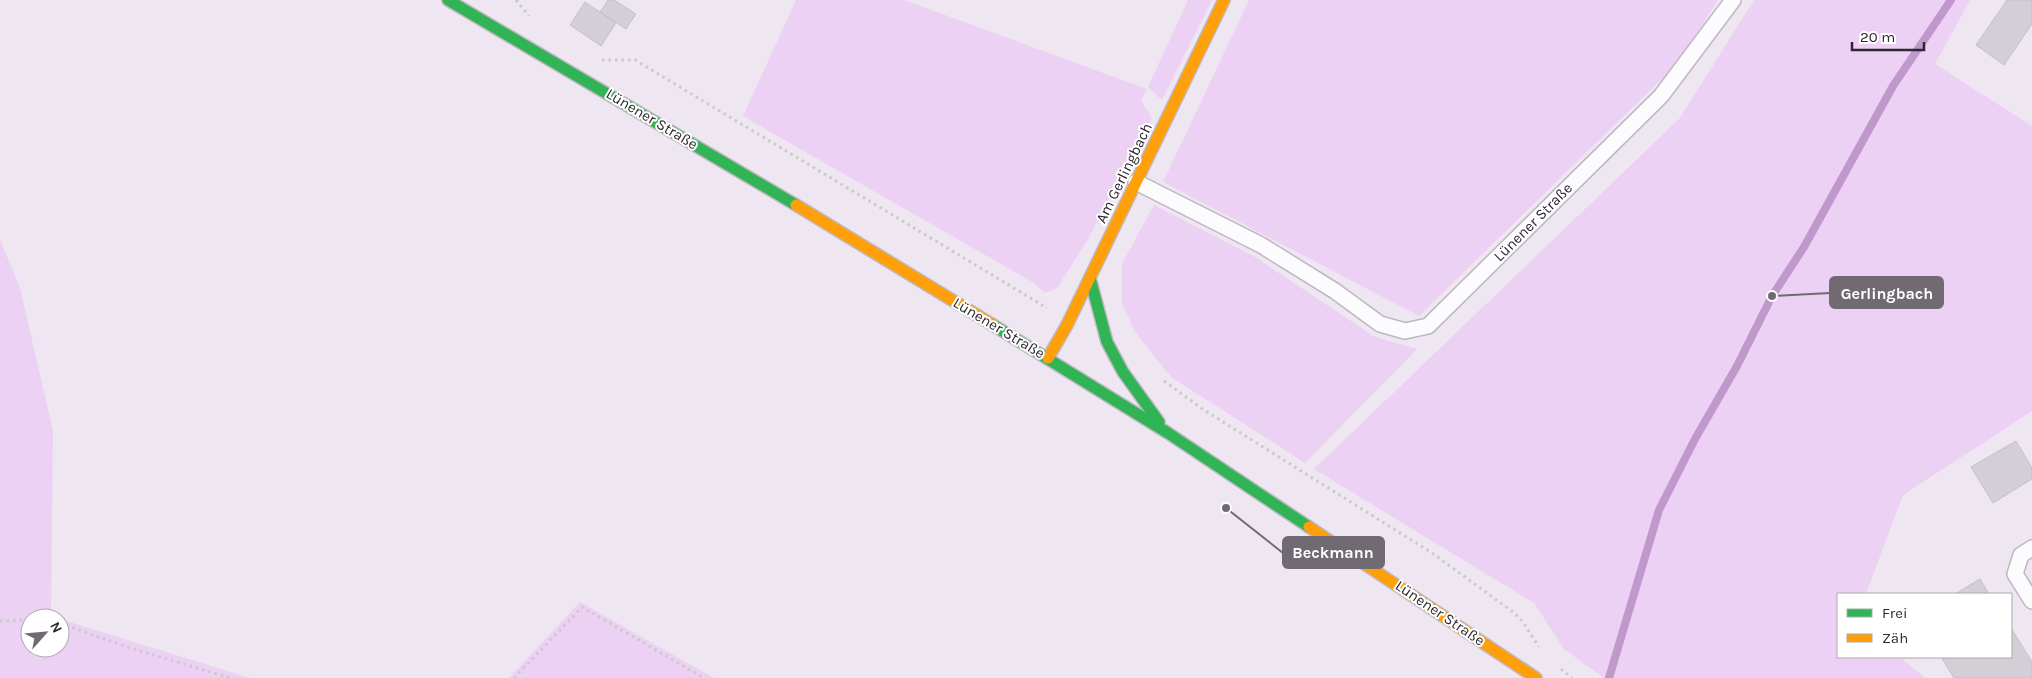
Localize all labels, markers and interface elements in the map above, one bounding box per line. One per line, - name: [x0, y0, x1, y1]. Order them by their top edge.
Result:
- scale bar: [1852, 20, 1924, 52]
- text: 20 m: [1860, 28, 1895, 46]
- street label: Lünener Straße: [603, 85, 701, 153]
- street label: Am Gerlingbach: [1092, 120, 1156, 226]
- street label: Lünener Straße: [1490, 179, 1576, 265]
- callout: Gerlingbach: [1830, 277, 1943, 308]
- text: Gerlingbach: [1841, 284, 1933, 303]
- street label: Lünener Straße: [950, 294, 1048, 362]
- callout: Beckmann: [1283, 537, 1384, 568]
- text: Beckmann: [1292, 543, 1374, 562]
- street label: Lünener Straße: [1392, 576, 1488, 650]
- legend: [1837, 593, 2012, 658]
- text: Frei: [1882, 604, 1907, 622]
- north arrow: [20, 608, 70, 658]
- text: N: [46, 619, 66, 636]
- text: Zäh: [1882, 629, 1908, 647]

